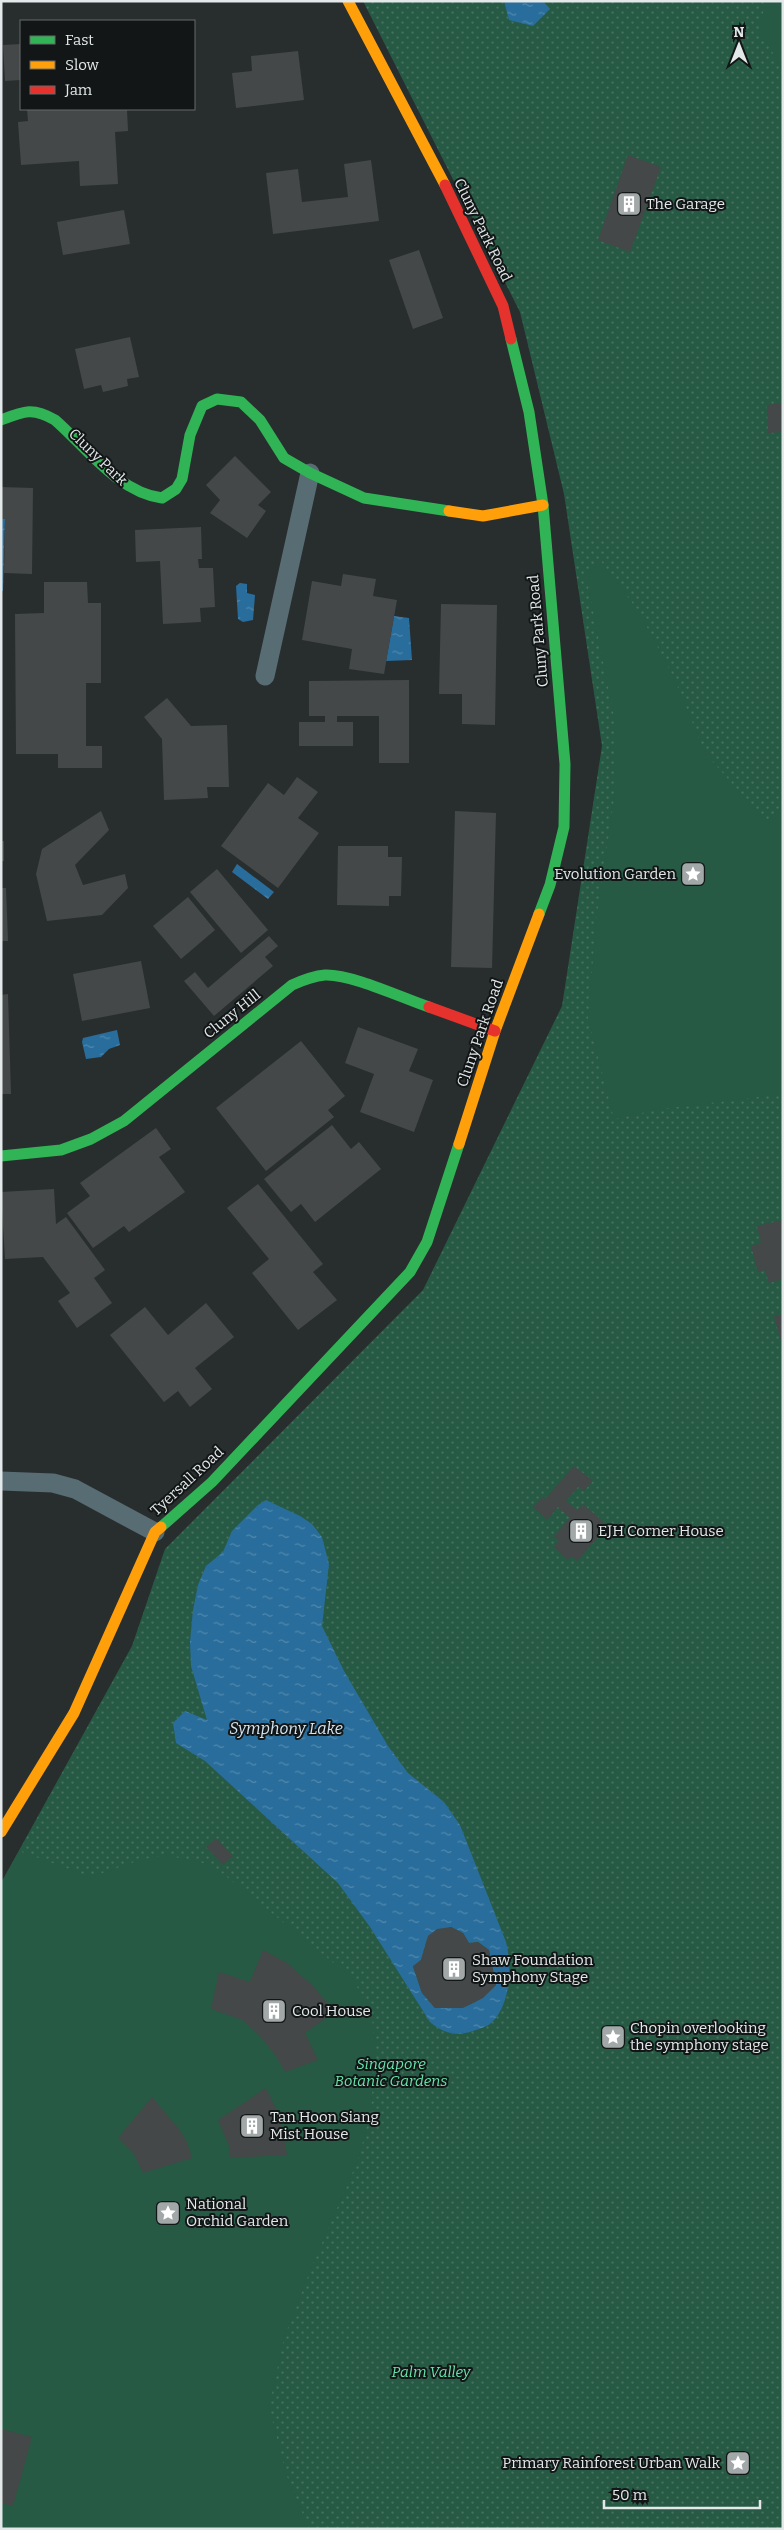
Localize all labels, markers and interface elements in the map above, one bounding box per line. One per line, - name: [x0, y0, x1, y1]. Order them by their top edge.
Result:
- legend: [20, 20, 195, 110]
- north arrow: [714, 20, 764, 70]
- text: N: [734, 24, 745, 41]
- text: Fast: [65, 31, 94, 49]
- text: Slow: [65, 56, 100, 74]
- text: Jam: [64, 81, 93, 99]
- street label: Cluny Park Road: [450, 175, 516, 285]
- building icon: The Garage: [616, 191, 642, 217]
- place label: The Garage: [646, 195, 725, 213]
- street label: Cluny Park: [65, 425, 131, 490]
- street label: Cluny Park Road: [524, 574, 552, 688]
- place icon: Evolution Garden: [680, 861, 706, 887]
- place label: Evolution Garden: [554, 865, 676, 883]
- street label: Cluny Park Road: [453, 977, 507, 1089]
- street label: Cluny Hill: [200, 986, 264, 1042]
- street label: Tyersall Road: [147, 1443, 227, 1519]
- building icon: EJH Corner House: [568, 1518, 594, 1544]
- place label: EJH Corner House: [598, 1522, 724, 1540]
- water label: Symphony Lake: [229, 1719, 343, 1738]
- place label: Shaw Foundation Symphony Stage: [472, 1951, 594, 1986]
- building icon: Shaw Foundation Symphony Stage: [441, 1956, 467, 1982]
- building icon: Cool House: [261, 1998, 287, 2024]
- place label: Cool House: [292, 2002, 371, 2020]
- place label: Chopin overlooking the symphony stage: [630, 2019, 769, 2054]
- place icon: Chopin overlooking the symphony stage: [600, 2024, 626, 2050]
- park label: Singapore Botanic Gardens: [335, 2055, 447, 2090]
- place label: Tan Hoon Siang Mist House: [270, 2108, 379, 2143]
- building icon: Tan Hoon Siang Mist House: [239, 2113, 265, 2139]
- place label: National Orchid Garden: [186, 2195, 289, 2230]
- place icon: National Orchid Garden: [155, 2200, 181, 2226]
- park label: Palm Valley: [392, 2363, 472, 2381]
- place icon: Primary Rainforest Urban Walk: [725, 2450, 751, 2476]
- place label: Primary Rainforest Urban Walk: [502, 2454, 720, 2472]
- scale bar: [604, 2478, 760, 2510]
- text: 50 m: [612, 2486, 648, 2504]

